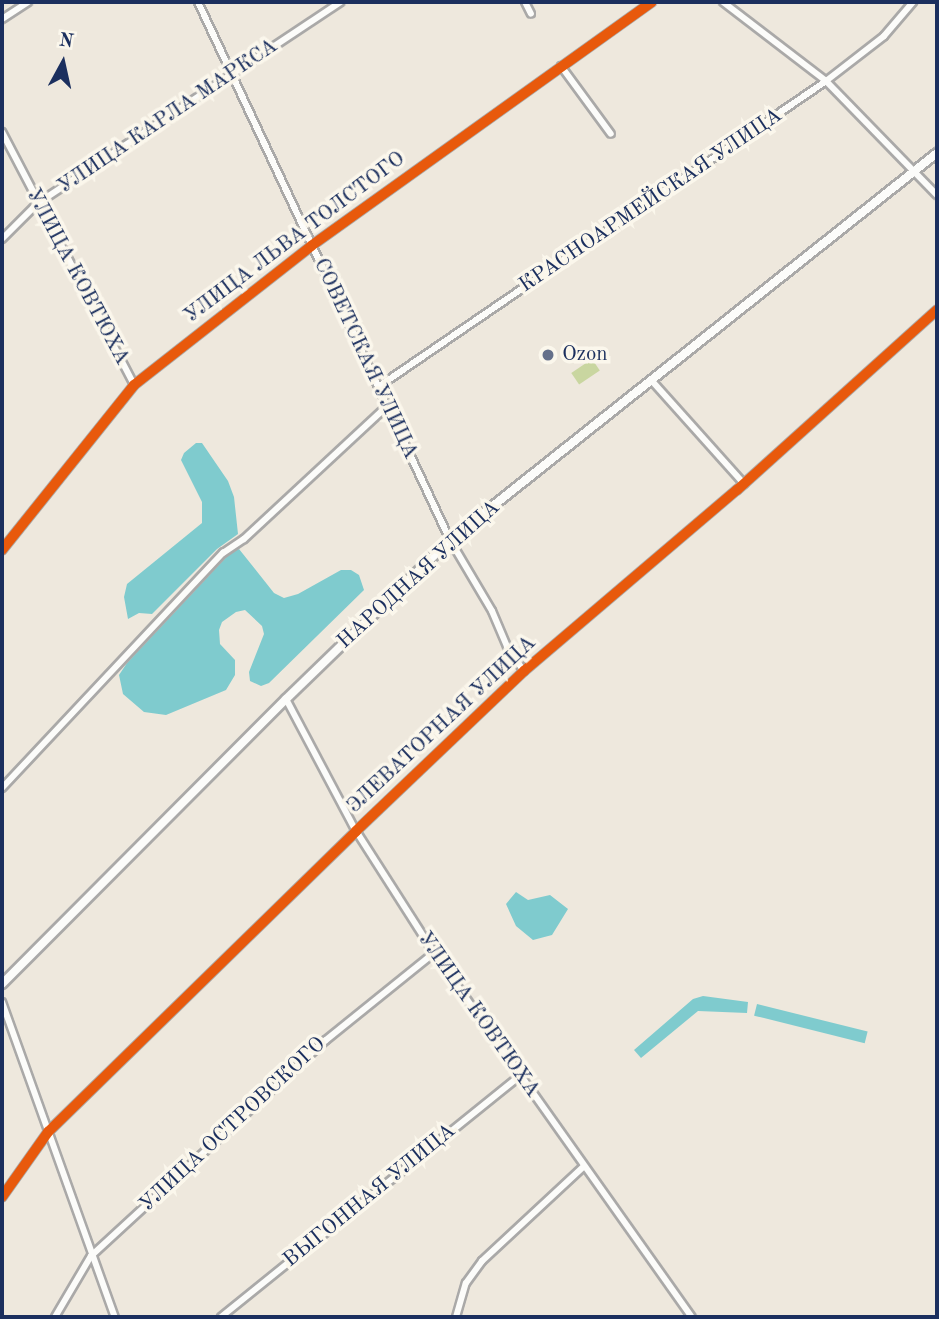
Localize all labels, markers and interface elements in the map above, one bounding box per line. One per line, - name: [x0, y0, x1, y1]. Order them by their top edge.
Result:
- north arrow: [28, 28, 98, 98]
- text: N: [57, 31, 75, 52]
- street label: УЛИЦА КАРЛА МАРКСА: [53, 34, 283, 200]
- street label: КРАСНОАРМЕЙСКАЯ УЛИЦА: [515, 103, 787, 299]
- street label: УЛИЦА ЛЬВА ТОЛСТОГО: [180, 147, 410, 329]
- street label: УЛИЦА КОВТЮХА: [20, 184, 134, 370]
- street label: СОВЕТСКАЯ УЛИЦА: [307, 254, 423, 464]
- place label: Ozon: [562, 342, 608, 368]
- marker: Ozon: [540, 347, 556, 363]
- street label: НАРОДНАЯ УЛИЦА: [333, 495, 505, 655]
- street label: ЭЛЕВАТОРНАЯ УЛИЦА: [342, 631, 542, 819]
- street label: УЛИЦА КОВТЮХА: [411, 927, 545, 1103]
- street label: УЛИЦА ОСТРОВСКОГО: [135, 1032, 331, 1218]
- street label: ВЫГОННАЯ УЛИЦА: [279, 1119, 461, 1273]

